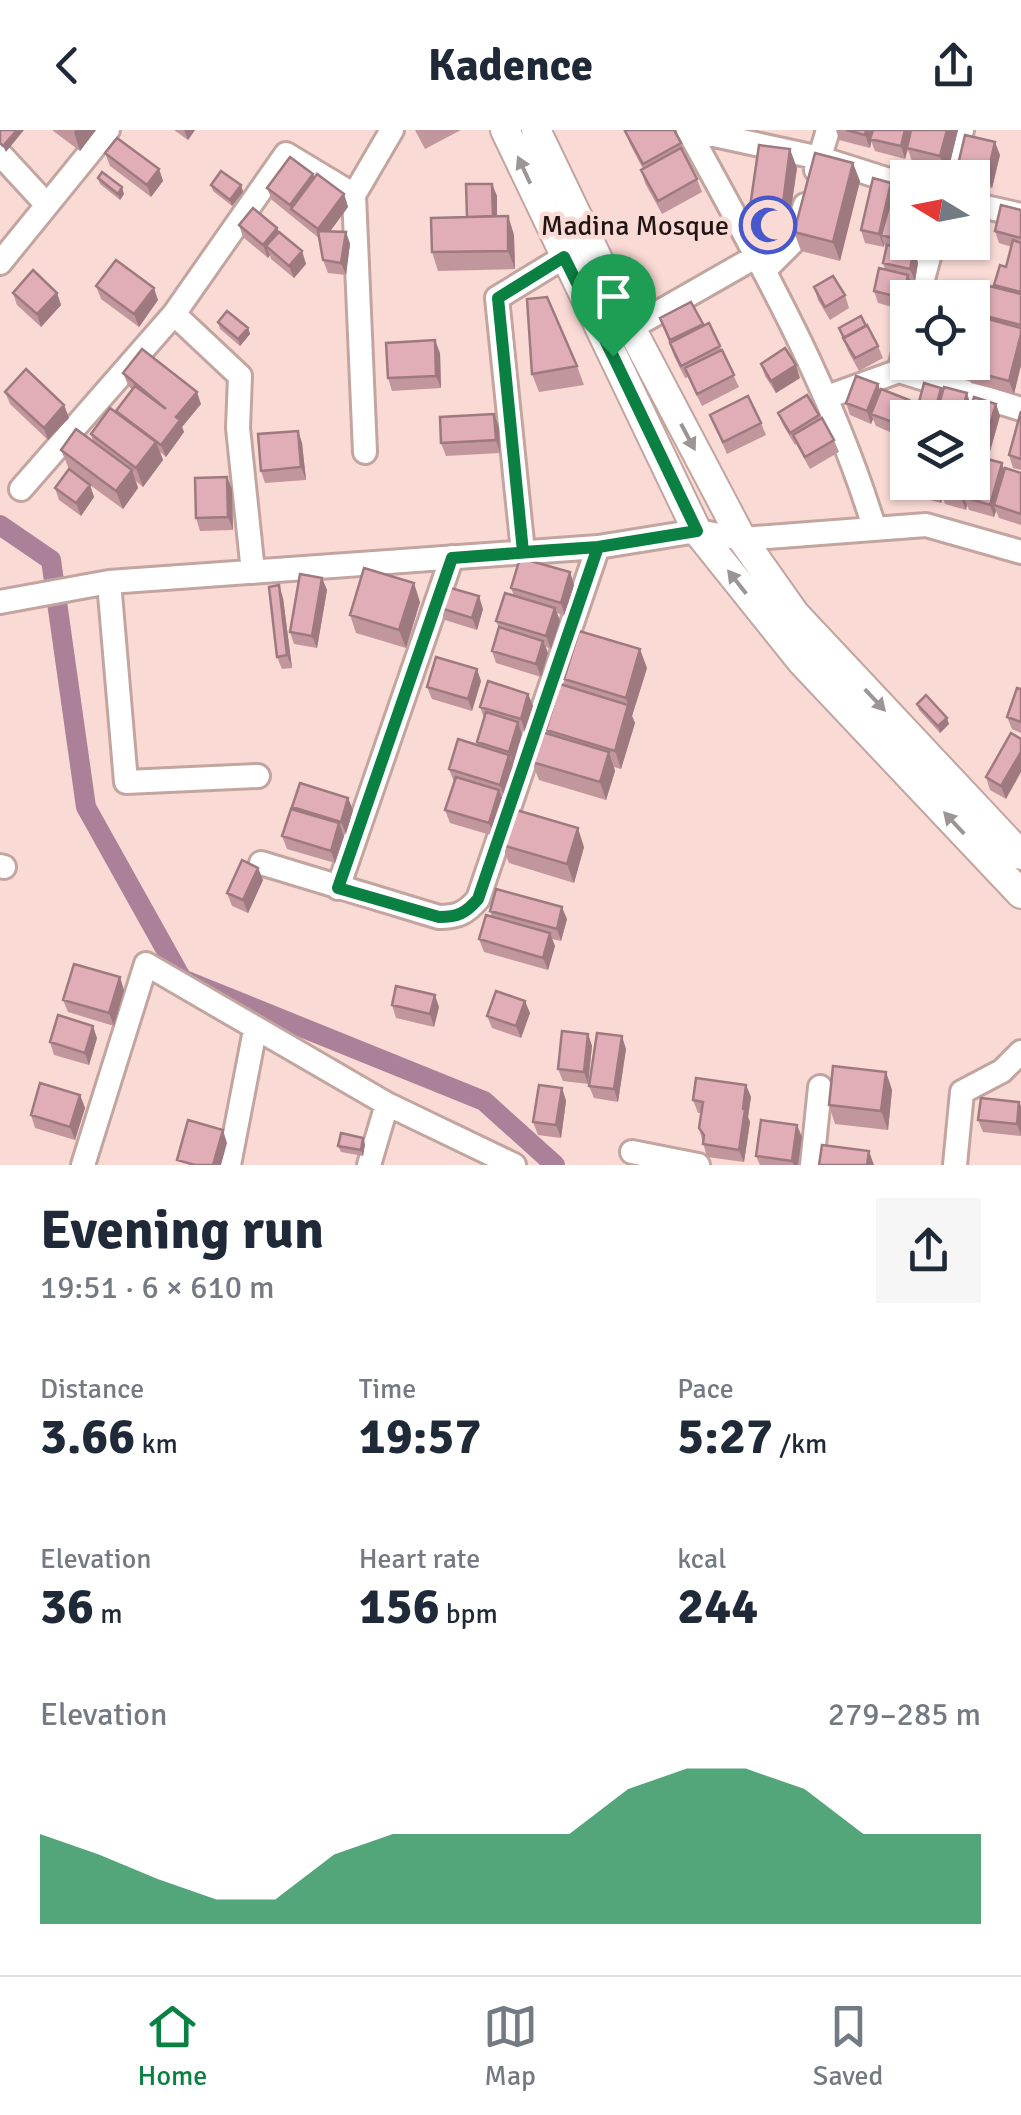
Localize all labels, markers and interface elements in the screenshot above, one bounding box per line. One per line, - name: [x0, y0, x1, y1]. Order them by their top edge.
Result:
- icon: back: [40, 38, 95, 93]
- text: Kadence: [428, 38, 593, 93]
- icon: share: [926, 38, 981, 93]
- one-way arrow: [515, 155, 532, 184]
- north arrow: [890, 160, 990, 260]
- map controls: [890, 160, 990, 500]
- mosque icon: Madina Mosque: [738, 195, 798, 255]
- place label: Madina Mosque: [541, 209, 729, 243]
- pin: [571, 254, 656, 357]
- icon: arrive: [586, 269, 641, 324]
- button: locate: [890, 280, 990, 380]
- button: layers: [890, 400, 990, 500]
- one-way arrow: [679, 422, 696, 451]
- one-way arrow: [726, 569, 747, 595]
- one-way arrow: [863, 688, 886, 712]
- one-way arrow: [943, 811, 966, 835]
- text: Evening run: [40, 1196, 324, 1264]
- button: share: [876, 1198, 981, 1303]
- text: 19:51 · 6 × 610 m: [40, 1268, 275, 1307]
- text: Distance: [40, 1372, 144, 1406]
- text: Time: [359, 1372, 416, 1406]
- text: Pace: [677, 1372, 734, 1406]
- text: 3.66: [40, 1406, 135, 1468]
- text: 19:57: [359, 1406, 481, 1468]
- text: 5:27: [677, 1406, 773, 1468]
- text: km: [135, 1427, 178, 1461]
- text: /km: [773, 1427, 827, 1461]
- text: Elevation: [40, 1542, 152, 1576]
- text: Heart rate: [359, 1542, 480, 1576]
- text: kcal: [677, 1542, 726, 1576]
- text: 36: [40, 1576, 94, 1638]
- text: 156: [359, 1576, 440, 1638]
- text: 244: [677, 1576, 758, 1638]
- text: m: [94, 1597, 123, 1631]
- text: bpm: [440, 1597, 498, 1631]
- text: Elevation: [40, 1695, 167, 1734]
- text: 279–285 m: [828, 1695, 981, 1734]
- tab: Home: [138, 1999, 207, 2093]
- tab: Map: [483, 1999, 538, 2093]
- tab: Saved: [813, 1999, 883, 2093]

